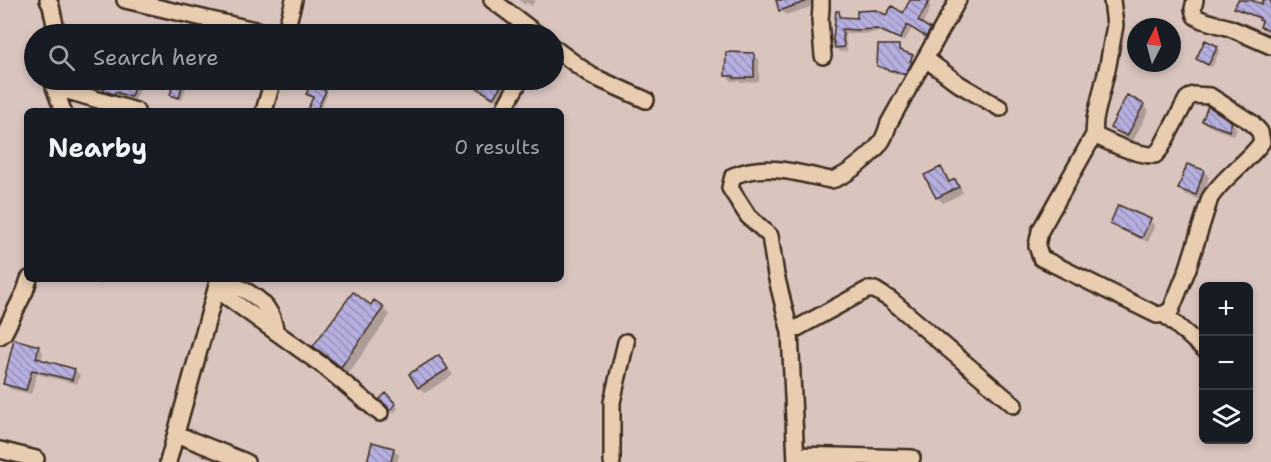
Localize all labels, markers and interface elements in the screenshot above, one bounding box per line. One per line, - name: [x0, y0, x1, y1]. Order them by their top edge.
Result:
- north arrow: [1127, 18, 1181, 72]
- search box: [24, 24, 564, 90]
- icon: search: [45, 41, 78, 74]
- text: Search here: [93, 43, 219, 72]
- text: Nearby: [48, 130, 147, 165]
- text: 0 results: [454, 134, 540, 160]
- map controls: [1199, 282, 1253, 444]
- button: +: [1199, 282, 1253, 336]
- button: −: [1199, 336, 1253, 390]
- button: layers: [1199, 390, 1253, 444]

